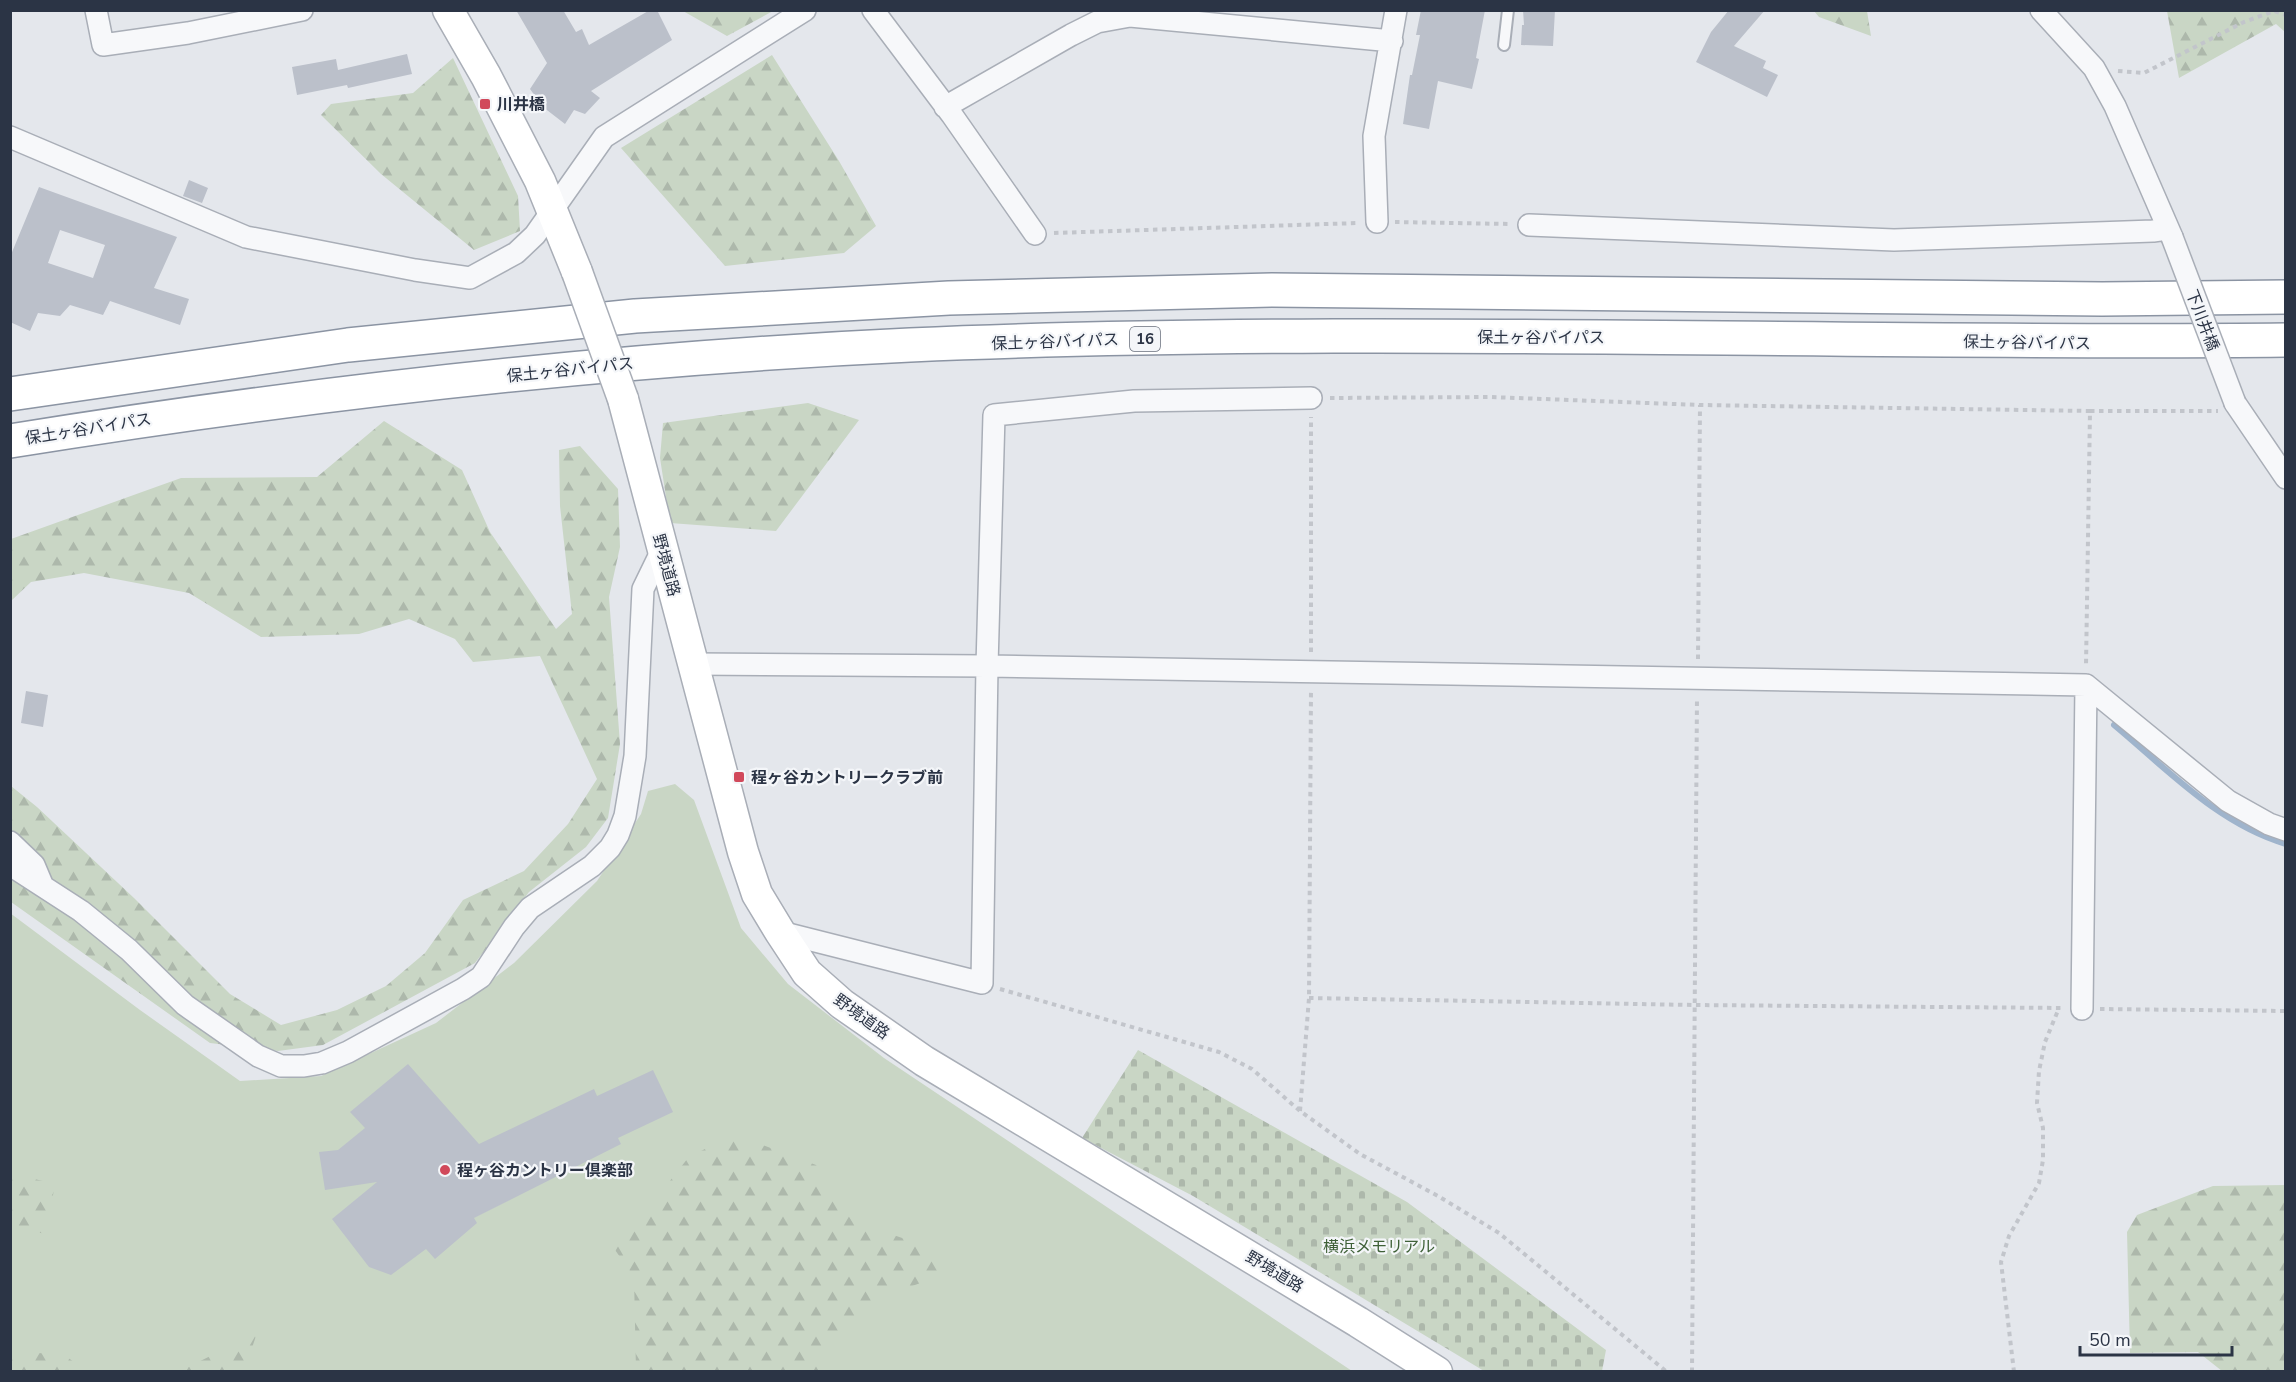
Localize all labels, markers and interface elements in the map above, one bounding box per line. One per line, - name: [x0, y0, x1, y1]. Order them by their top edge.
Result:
- place label: 川井橋: [497, 94, 545, 116]
- marker: 川井橋: [478, 97, 492, 111]
- street label: 下川井橋: [2180, 287, 2224, 354]
- road number: 16: [1130, 327, 1160, 351]
- street label: 保土ヶ谷バイパス: [1477, 327, 1605, 349]
- street label: 保土ヶ谷バイパス: [991, 329, 1119, 355]
- street label: 保土ヶ谷バイパス: [1963, 331, 2091, 355]
- street label: 保土ヶ谷バイパス: [505, 352, 635, 388]
- street label: 保土ヶ谷バイパス: [23, 408, 153, 450]
- street label: 野境道路: [647, 531, 685, 599]
- place label: 程ヶ谷カントリークラブ前: [751, 767, 943, 789]
- marker: 程ヶ谷カントリークラブ前: [732, 770, 746, 784]
- street label: 野境道路: [829, 989, 894, 1045]
- place label: 程ヶ谷カントリー倶楽部: [457, 1160, 633, 1182]
- marker: 程ヶ谷カントリー倶楽部: [438, 1163, 452, 1177]
- park label: 横浜メモリアル: [1323, 1236, 1435, 1258]
- street label: 野境道路: [1241, 1246, 1308, 1298]
- scale bar: [2080, 1319, 2232, 1357]
- text: 50 m: [2089, 1328, 2131, 1352]

